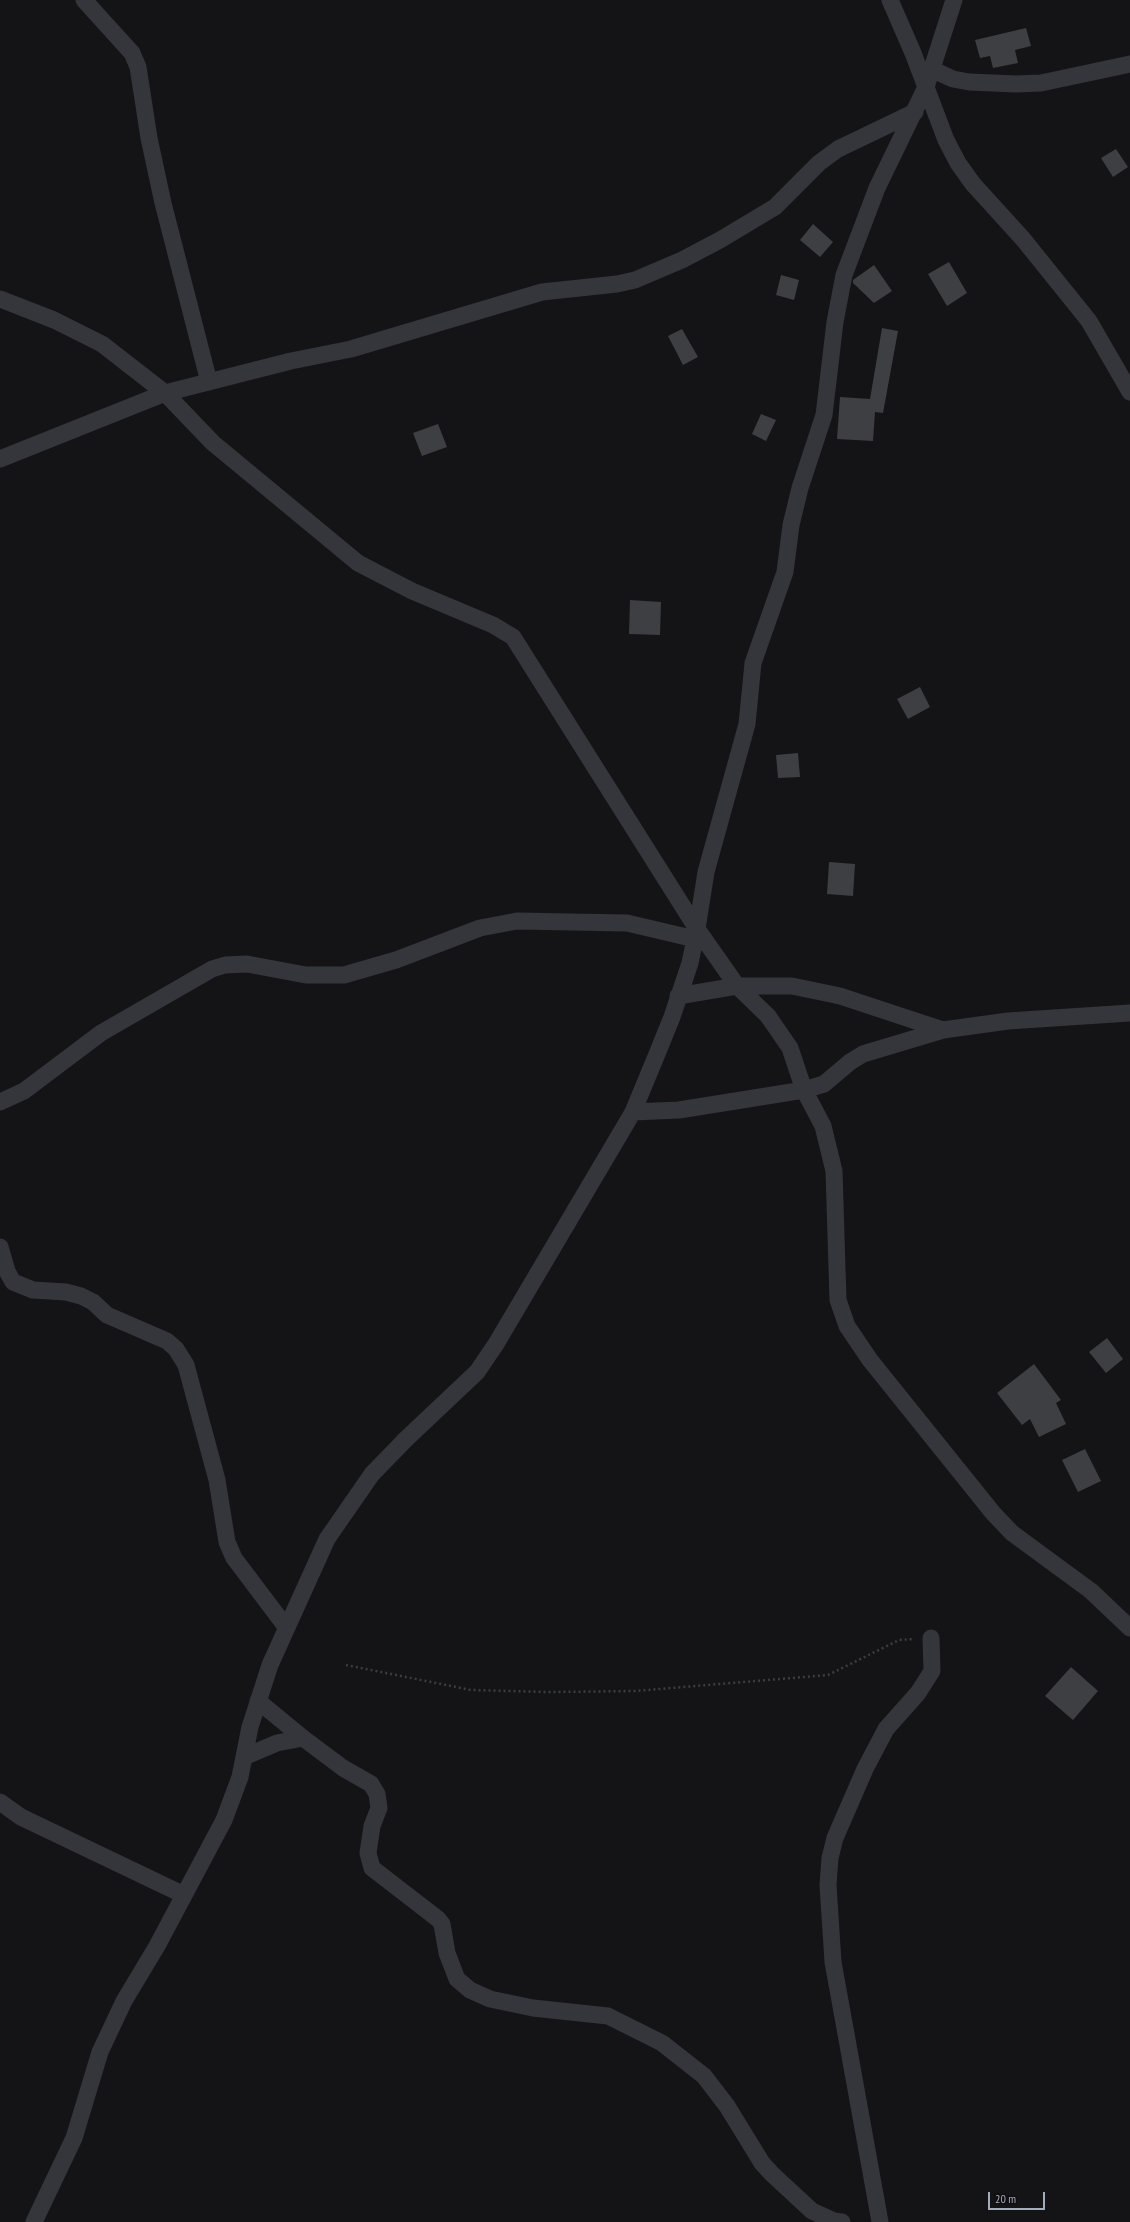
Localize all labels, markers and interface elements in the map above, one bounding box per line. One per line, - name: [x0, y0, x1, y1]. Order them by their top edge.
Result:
- scale bar: [990, 2184, 1047, 2210]
- text: 20 m: [995, 2191, 1016, 2206]

